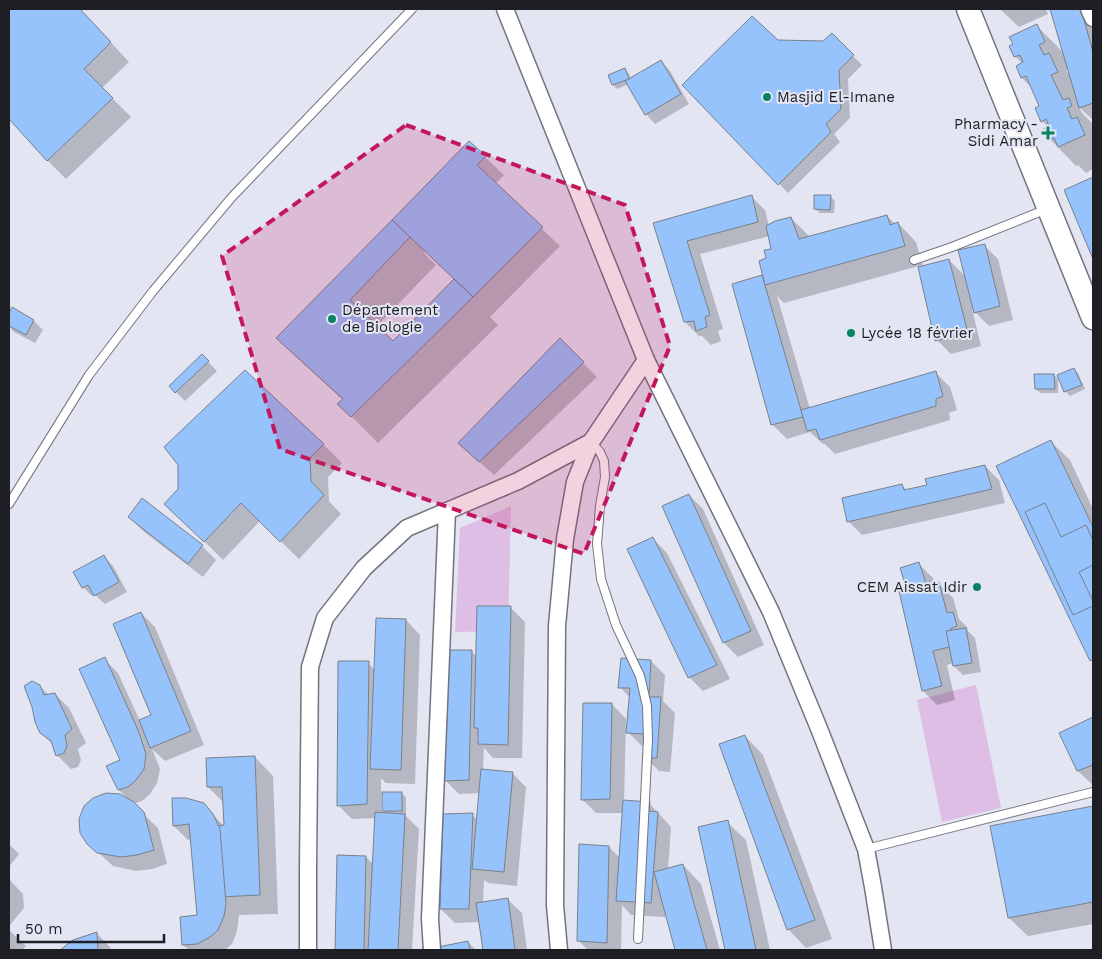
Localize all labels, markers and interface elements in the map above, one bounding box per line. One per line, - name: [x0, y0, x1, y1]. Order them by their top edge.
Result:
- place label: Masjid El-Imane: [777, 88, 895, 106]
- marker: Masjid El-Imane: [761, 91, 773, 103]
- place label: Pharmacy - Sidi Amar: [954, 115, 1038, 150]
- marker: Pharmacy - Sidi Amar: [1042, 127, 1054, 139]
- place label: Département de Biologie: [342, 301, 439, 336]
- marker: Département de Biologie: [326, 313, 338, 325]
- place label: Lycée 18 février: [861, 324, 974, 342]
- marker: Lycée 18 février: [845, 327, 857, 339]
- place label: CEM Aissat Idir: [857, 578, 967, 596]
- marker: CEM Aissat Idir: [971, 581, 983, 593]
- scale bar: [18, 912, 164, 944]
- text: 50 m: [25, 920, 62, 938]

